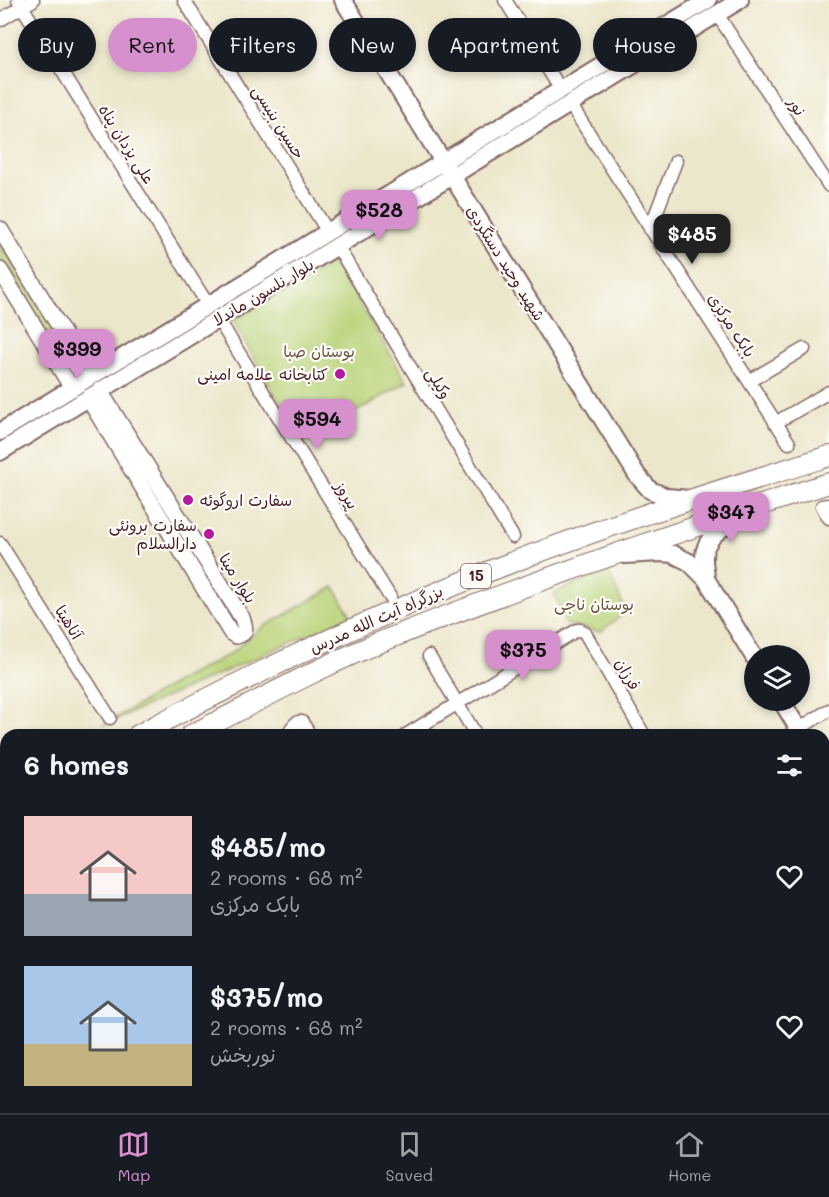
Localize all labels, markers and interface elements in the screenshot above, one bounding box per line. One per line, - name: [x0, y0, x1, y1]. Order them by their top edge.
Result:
- chip: Buy: [18, 18, 96, 72]
- chip: Rent: [108, 18, 197, 72]
- chip: Filters: [209, 18, 317, 72]
- chip: New: [329, 18, 416, 72]
- chip: Apartment: [428, 18, 581, 72]
- chip: House: [593, 18, 697, 72]
- street label: حسین بنیسی: [248, 81, 310, 163]
- street label: نور: [782, 91, 811, 120]
- street label: علی یزدان پناه: [94, 100, 160, 188]
- pin: $528: [343, 190, 415, 241]
- text: $528: [355, 196, 403, 222]
- street label: شهید وحید دستگردی: [462, 201, 550, 324]
- pin: $485: [656, 214, 728, 265]
- text: $485: [667, 220, 717, 246]
- street label: بلوار نلسون ماندلا: [208, 253, 318, 331]
- street label: بابک مرکزی: [704, 289, 761, 361]
- pin: $399: [41, 329, 113, 380]
- text: $399: [53, 335, 101, 361]
- park label: بوستان صبا: [283, 340, 355, 362]
- place label: کتابخانه علامه امینی: [197, 363, 328, 385]
- street label: وكيلی: [421, 363, 457, 403]
- marker: کتابخانه علامه امینی: [333, 367, 347, 381]
- pin: $594: [281, 399, 353, 450]
- text: $594: [293, 405, 341, 431]
- street label: پیروز: [329, 475, 364, 513]
- place label: سفارت اروگوئه: [200, 489, 292, 511]
- pin: $347: [695, 492, 767, 543]
- marker: سفارت اروگوئه: [181, 493, 195, 507]
- text: $347: [707, 498, 755, 524]
- place label: سفارت برونئی دارالسلام: [109, 514, 197, 556]
- marker: سفارت برونئی دارالسلام: [202, 527, 216, 541]
- street label: بلوار مینا: [214, 549, 262, 607]
- road number: 15: [461, 564, 491, 588]
- street label: بزرگراه آیت الله مدرس: [306, 580, 446, 657]
- park label: بوستان ناجی: [554, 593, 634, 615]
- street label: آناهیتا: [51, 601, 89, 644]
- pin: $375: [487, 630, 559, 681]
- text: $375: [499, 636, 547, 662]
- map controls: [744, 645, 810, 711]
- button: layers: [744, 645, 810, 711]
- street label: فرزان: [611, 654, 646, 694]
- text: 6 homes: [24, 748, 129, 782]
- icon: filters: [773, 749, 806, 782]
- text: $485/mo: [210, 830, 325, 864]
- icon: home: [72, 840, 144, 912]
- icon: heart: [773, 860, 806, 893]
- text: 2 rooms · 68 m²: [210, 864, 363, 890]
- text: بابک مرکزی: [210, 891, 300, 917]
- text: $375/mo: [210, 980, 323, 1014]
- icon: home: [72, 990, 144, 1062]
- icon: heart: [773, 1010, 806, 1043]
- text: 2 rooms · 68 m²: [210, 1014, 363, 1040]
- text: نوربخش: [210, 1041, 276, 1067]
- tab: Map: [117, 1128, 150, 1185]
- tab: Saved: [385, 1128, 433, 1185]
- tab: Home: [668, 1128, 711, 1185]

